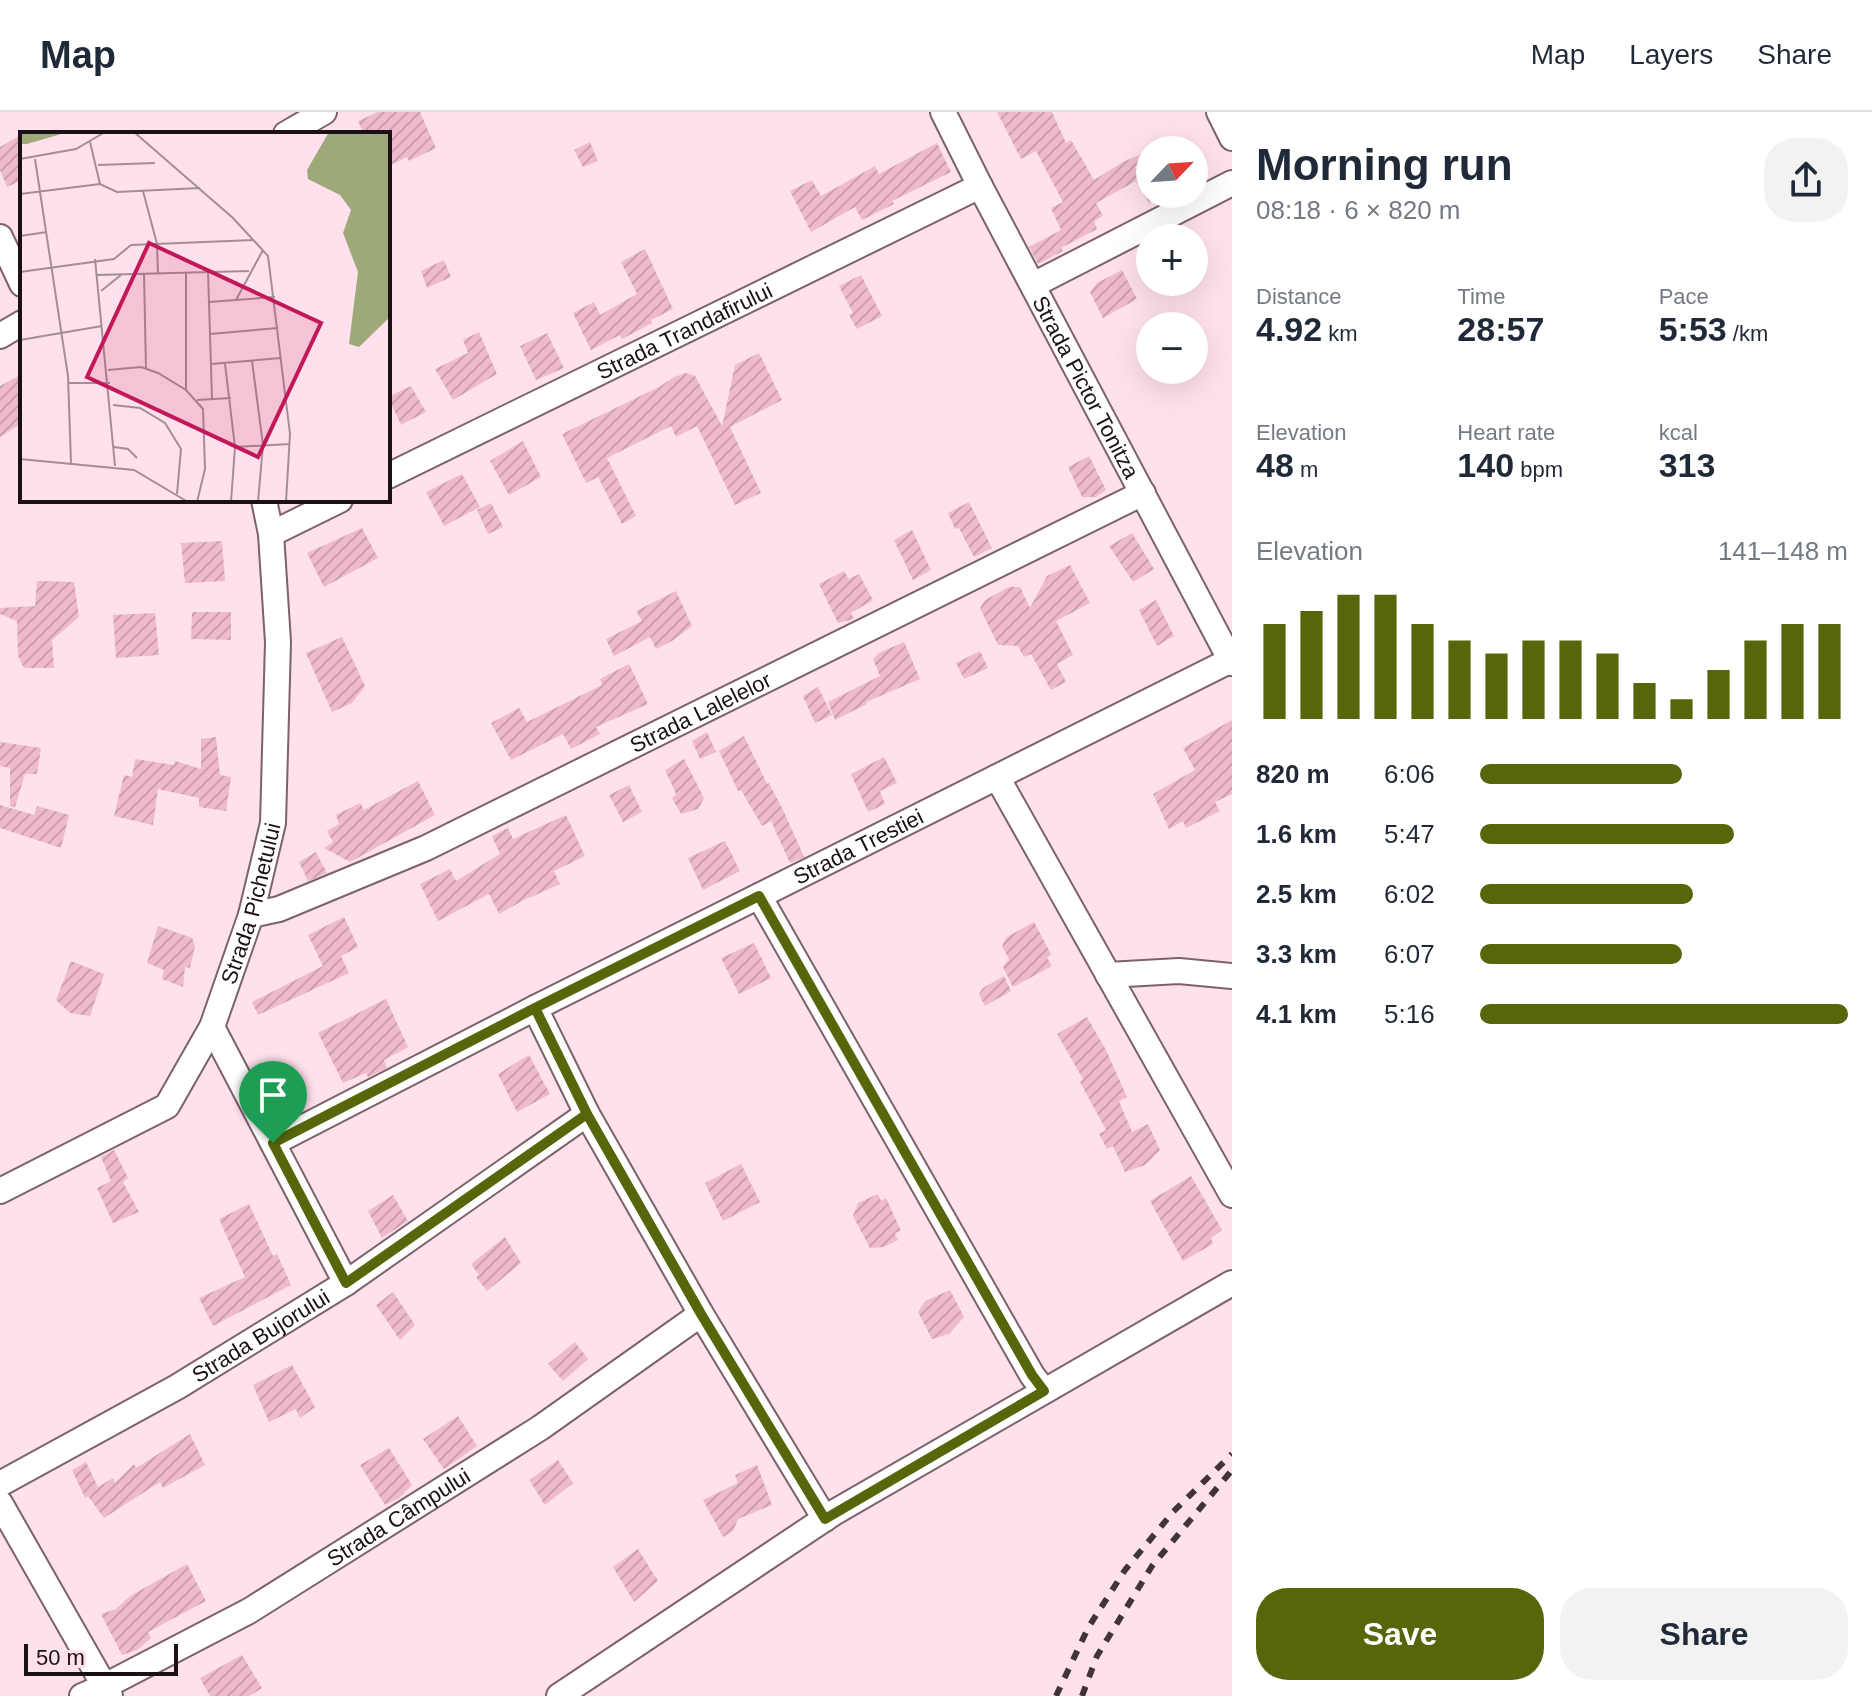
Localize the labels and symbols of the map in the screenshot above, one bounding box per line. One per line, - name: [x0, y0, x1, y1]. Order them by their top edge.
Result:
- inset map: [20, 132, 390, 502]
- north arrow: [1136, 136, 1208, 208]
- street label: Strada Trandafirului: [593, 278, 776, 385]
- street label: Strada Pictor Tonitza: [1027, 292, 1144, 483]
- street label: Strada Lalelelor: [626, 667, 775, 758]
- street label: Strada Trestiei: [789, 804, 927, 890]
- street label: Strada Pichetului: [216, 820, 286, 987]
- pin: [239, 1061, 307, 1143]
- street label: Strada Bujorului: [188, 1284, 334, 1388]
- street label: Strada Câmpului: [323, 1463, 475, 1572]
- scale bar: [24, 1640, 178, 1676]

